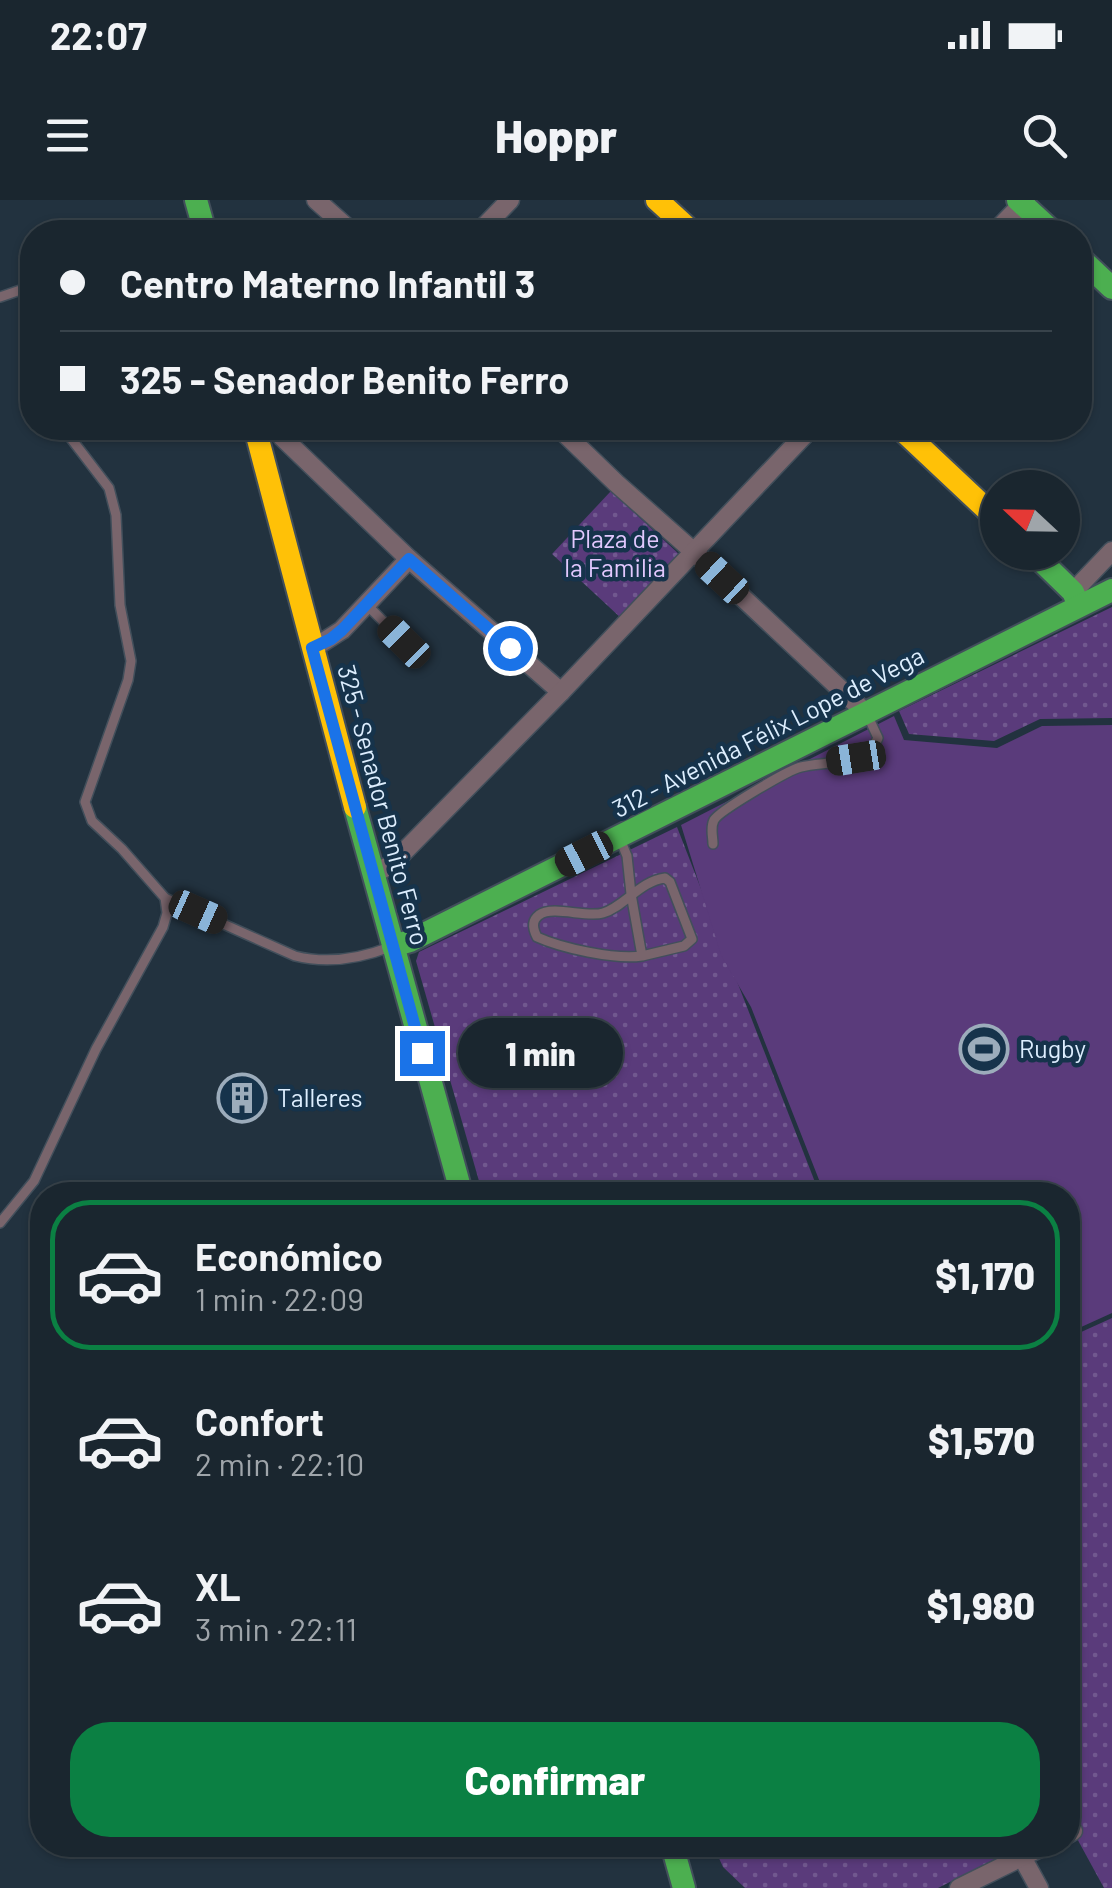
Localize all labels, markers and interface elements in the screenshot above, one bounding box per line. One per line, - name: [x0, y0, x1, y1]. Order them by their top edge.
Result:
- text: 22:07: [50, 12, 147, 58]
- icon: menu: [40, 108, 95, 163]
- text: Hoppr: [495, 108, 617, 162]
- icon: search: [1017, 108, 1072, 163]
- text: Centro Materno Infantil 3: [120, 260, 535, 306]
- text: 325 - Senador Benito Ferro: [120, 356, 569, 402]
- north arrow: [980, 470, 1080, 570]
- map controls: [980, 470, 1080, 570]
- park label: Plaza de la Familia: [564, 523, 666, 582]
- car: [690, 547, 754, 609]
- car: [372, 610, 436, 674]
- route start: [488, 626, 533, 671]
- street label: 312 - Avenida Félix Lope de Vega: [607, 639, 928, 823]
- street label: 325 - Senador Benito Ferro: [332, 661, 436, 948]
- car: [824, 738, 888, 778]
- car: [550, 827, 618, 881]
- car: [164, 886, 232, 938]
- callout: 1 min: [457, 1018, 622, 1088]
- sports icon: Rugby: [958, 1023, 1010, 1075]
- route end: [400, 1031, 445, 1076]
- place label: Rugby: [1019, 1033, 1086, 1063]
- text: 1 min: [505, 1034, 576, 1072]
- building icon: Talleres: [216, 1072, 268, 1124]
- place label: Talleres: [277, 1082, 363, 1112]
- icon: car: [75, 1230, 165, 1320]
- text: Económico: [195, 1233, 383, 1279]
- text: $1,170: [935, 1252, 1035, 1298]
- text: 1 min · 22:09: [195, 1279, 364, 1317]
- icon: car: [75, 1395, 165, 1485]
- text: Confort: [195, 1398, 324, 1444]
- text: $1,570: [928, 1417, 1035, 1463]
- text: 2 min · 22:10: [195, 1444, 364, 1482]
- icon: car: [75, 1560, 165, 1650]
- text: XL: [195, 1563, 241, 1609]
- text: $1,980: [927, 1582, 1035, 1628]
- text: 3 min · 22:11: [195, 1609, 357, 1647]
- button: Confirmar: [70, 1722, 1040, 1837]

